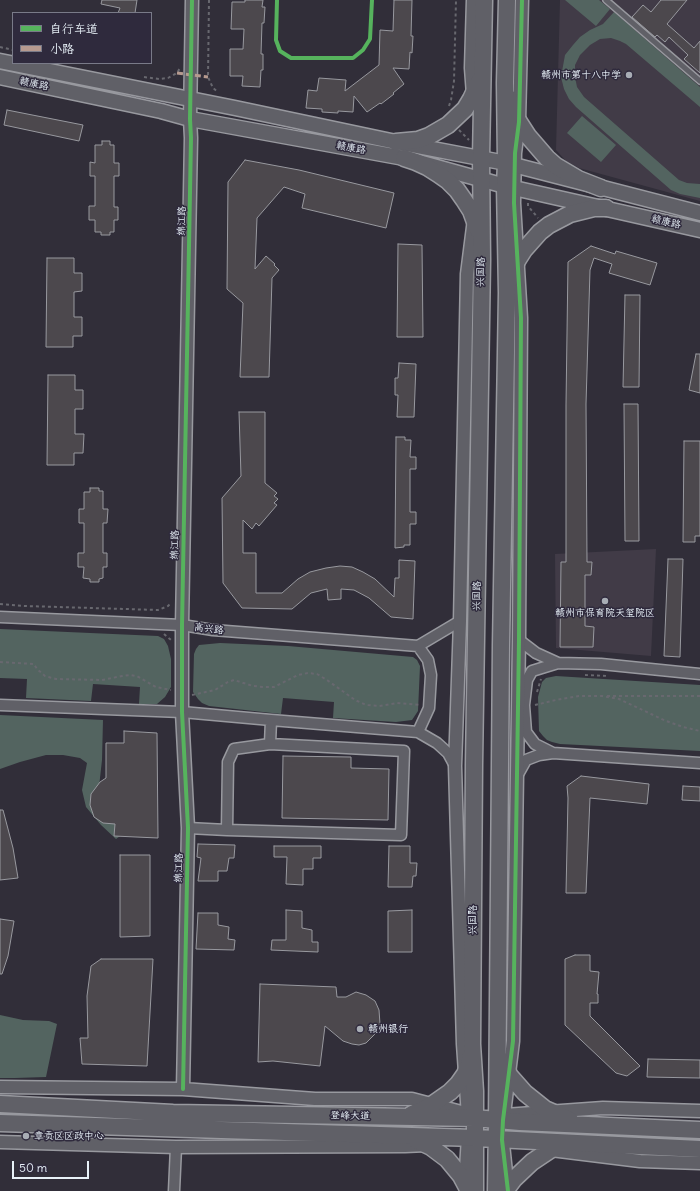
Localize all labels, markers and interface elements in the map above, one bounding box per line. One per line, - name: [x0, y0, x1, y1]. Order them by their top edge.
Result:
- legend: [12, 12, 152, 64]
- text: 自行车道: [50, 21, 98, 36]
- text: 小路: [50, 41, 74, 56]
- place label: 赣州市第十八中学: [541, 69, 621, 81]
- marker: 赣州市第十八中学: [624, 70, 634, 80]
- street label: 赣康路: [18, 75, 50, 93]
- street label: 赣康路: [335, 139, 367, 157]
- street label: 绵江路: [176, 206, 188, 236]
- street label: 赣康路: [650, 213, 682, 231]
- street label: 兴国路: [475, 257, 487, 287]
- street label: 绵江路: [169, 530, 181, 560]
- street label: 兴国路: [471, 581, 483, 611]
- marker: 赣州市保育院天玺院区: [600, 596, 610, 606]
- place label: 赣州市保育院天玺院区: [555, 607, 655, 619]
- street label: 高兴路: [193, 621, 225, 637]
- street label: 绵江路: [173, 853, 185, 883]
- street label: 兴国路: [467, 905, 479, 935]
- place label: 赣州银行: [368, 1023, 408, 1035]
- marker: 赣州银行: [355, 1024, 365, 1034]
- street label: 登峰大道: [330, 1110, 370, 1122]
- place label: 章贡区区政中心: [34, 1130, 104, 1142]
- marker: 章贡区区政中心: [21, 1131, 31, 1141]
- scale bar: [14, 1153, 91, 1179]
- text: 50 m: [19, 1160, 47, 1175]

